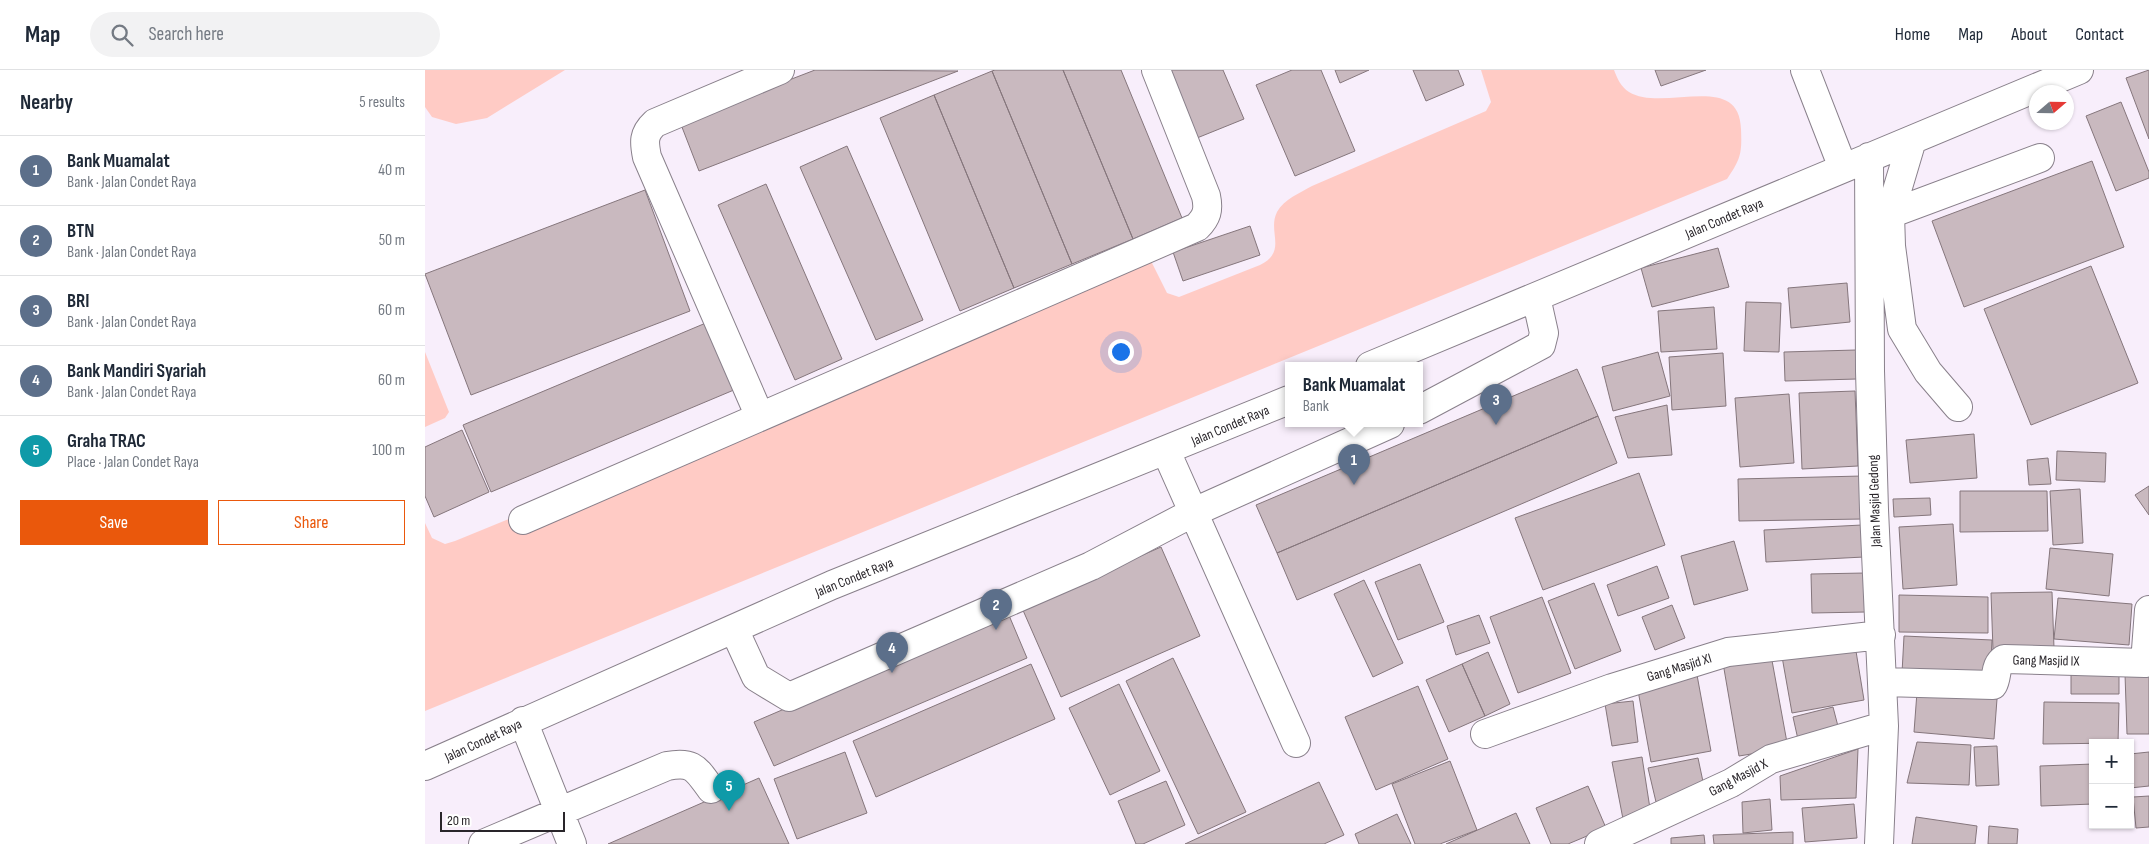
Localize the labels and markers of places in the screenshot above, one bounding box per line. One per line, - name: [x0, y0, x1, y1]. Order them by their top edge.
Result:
- pin: 3: [1480, 384, 1512, 425]
- pin: 1: [1338, 444, 1370, 485]
- pin: 2: [980, 589, 1012, 630]
- pin: 4: [876, 632, 908, 673]
- pin: 5: [713, 770, 745, 811]

